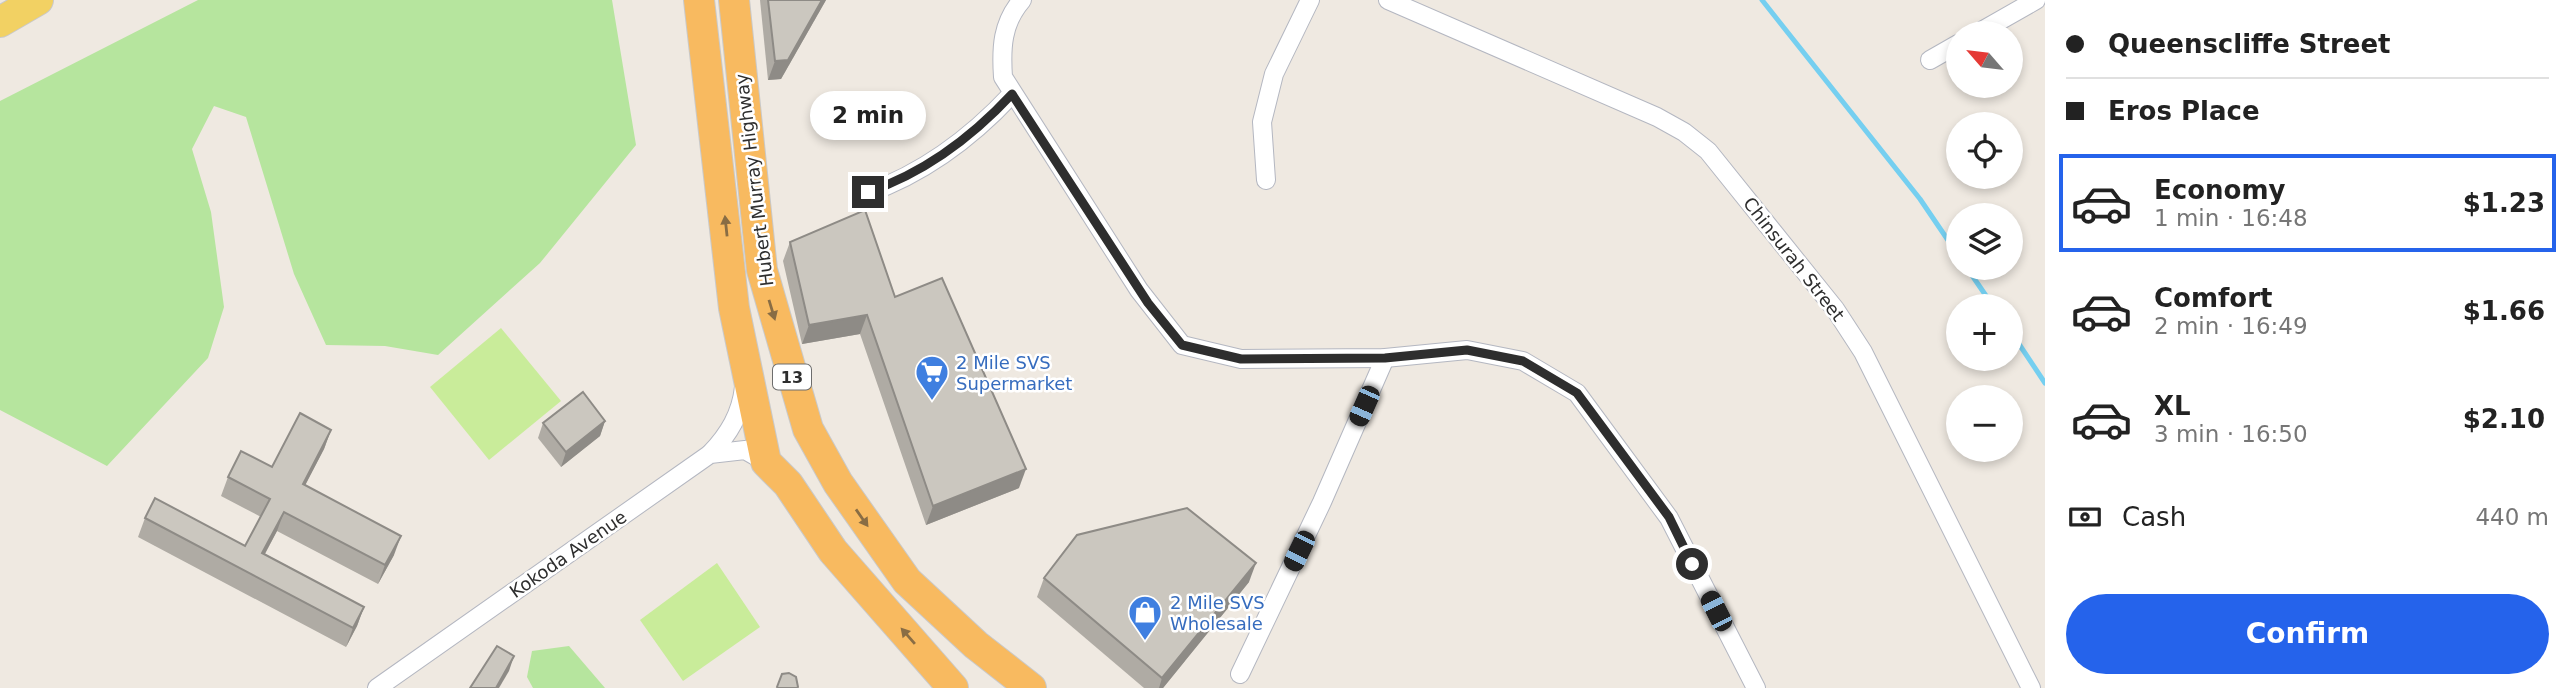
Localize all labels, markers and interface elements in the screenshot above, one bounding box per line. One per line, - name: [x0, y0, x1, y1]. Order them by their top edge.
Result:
- north arrow: [1946, 21, 2023, 98]
- map controls: [1946, 21, 2023, 462]
- text: Queenscliffe Street: [2108, 29, 2391, 59]
- street label: Hubert Murray Highway: [730, 72, 777, 288]
- callout: 2 min: [810, 90, 926, 140]
- text: Eros Place: [2108, 96, 2260, 126]
- text: 2 min: [832, 102, 904, 128]
- button: locate: [1946, 112, 2023, 189]
- icon: car: [2070, 172, 2133, 235]
- text: Economy: [2154, 175, 2285, 205]
- route end: [852, 176, 884, 208]
- text: $1.23: [2463, 188, 2545, 218]
- street label: Chinsurah Street: [1739, 193, 1849, 325]
- button: layers: [1946, 203, 2023, 280]
- text: 1 min · 16:48: [2154, 205, 2308, 231]
- one-way arrow: [720, 215, 731, 237]
- icon: car: [2070, 280, 2133, 343]
- text: Comfort: [2154, 283, 2272, 313]
- button: +: [1946, 294, 2023, 371]
- text: $1.66: [2463, 296, 2545, 326]
- one-way arrow: [768, 300, 778, 321]
- text: 2 min · 16:49: [2154, 313, 2308, 339]
- place label: 2 Mile SVS Supermarket: [956, 352, 1072, 394]
- supermarket icon: 2 Mile SVS Supermarket: [913, 353, 951, 402]
- road number: 13: [773, 364, 811, 390]
- car: [1346, 383, 1383, 429]
- button: −: [1946, 385, 2023, 462]
- icon: car: [2070, 388, 2133, 451]
- text: XL: [2154, 391, 2191, 421]
- text: $2.10: [2463, 404, 2545, 434]
- text: 3 min · 16:50: [2154, 421, 2308, 447]
- icon: cash: [2066, 498, 2104, 536]
- text: Cash: [2122, 502, 2186, 532]
- text: 440 m: [2475, 504, 2549, 530]
- street label: Kokoda Avenue: [506, 506, 630, 602]
- one-way arrow: [855, 508, 868, 527]
- car: [1281, 528, 1318, 574]
- route start: [1676, 548, 1708, 580]
- car: [1698, 588, 1735, 634]
- place label: 2 Mile SVS Wholesale: [1170, 592, 1265, 634]
- shop icon: 2 Mile SVS Wholesale: [1126, 593, 1164, 642]
- button: Confirm: [2066, 594, 2549, 674]
- one-way arrow: [901, 628, 916, 645]

